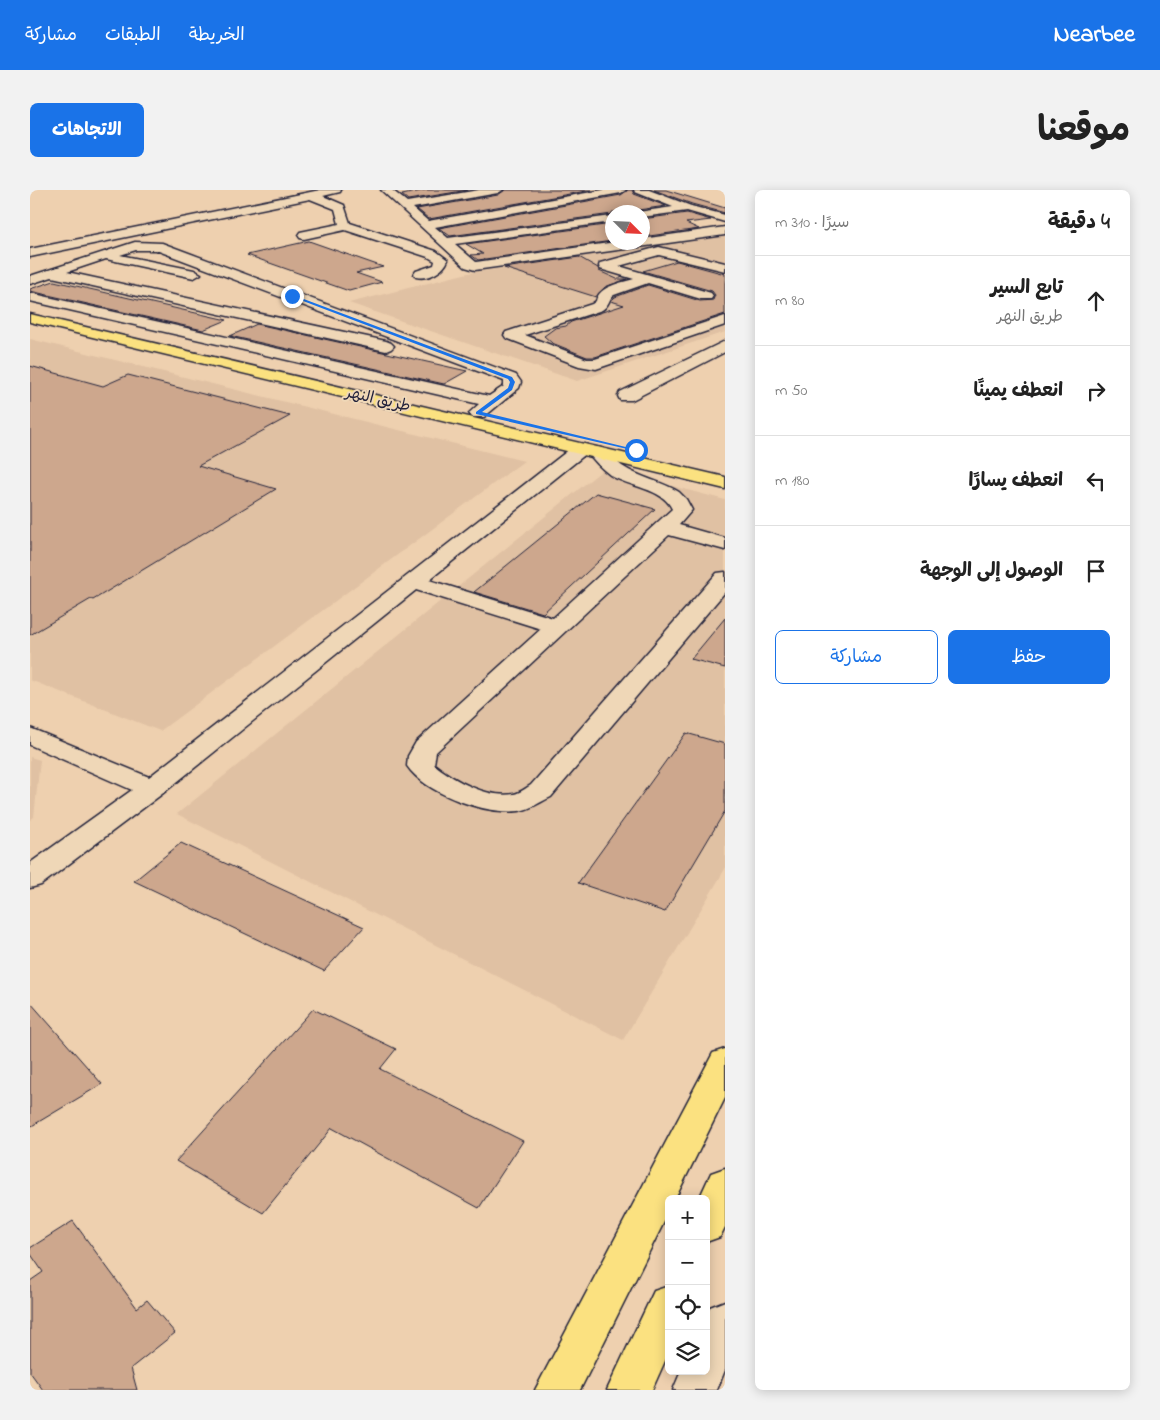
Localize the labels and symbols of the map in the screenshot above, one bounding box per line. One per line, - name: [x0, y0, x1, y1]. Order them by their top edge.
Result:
- north arrow: [605, 205, 650, 250]
- route end: [281, 285, 304, 308]
- street label: طريق النهر: [341, 380, 413, 419]
- route start: [625, 439, 648, 462]

